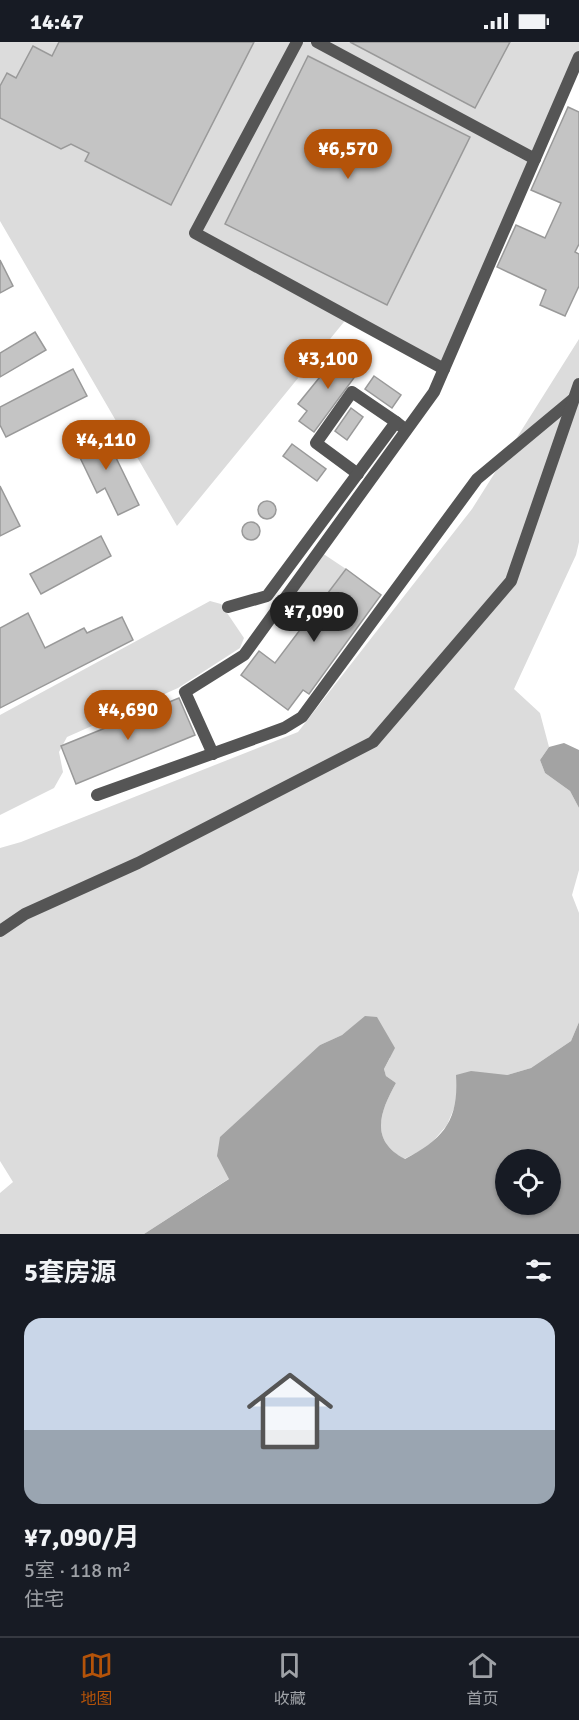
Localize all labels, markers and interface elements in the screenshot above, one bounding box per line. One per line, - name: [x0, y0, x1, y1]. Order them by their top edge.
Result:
- text: 14:47: [30, 8, 84, 35]
- pin: ¥6,570: [299, 129, 397, 180]
- text: ¥6,570: [318, 136, 378, 161]
- pin: ¥3,100: [279, 339, 377, 390]
- text: ¥3,100: [298, 346, 358, 371]
- pin: ¥4,110: [57, 420, 155, 471]
- text: ¥4,110: [76, 427, 136, 452]
- pin: ¥7,090: [265, 592, 363, 643]
- text: ¥7,090: [284, 599, 344, 624]
- pin: ¥4,690: [79, 690, 177, 741]
- text: ¥4,690: [98, 697, 158, 722]
- map controls: [495, 1149, 561, 1215]
- button: locate: [495, 1149, 561, 1215]
- icon: filters: [522, 1254, 555, 1287]
- text: 5套房源: [24, 1257, 116, 1289]
- icon: home: [236, 1357, 344, 1465]
- text: ¥7,090/月: [24, 1522, 140, 1554]
- text: 5室 · 118 m²: [24, 1558, 131, 1583]
- text: 住宅: [24, 1587, 64, 1612]
- tab: 地图: [80, 1649, 113, 1709]
- tab: 收藏: [273, 1649, 306, 1709]
- tab: 首页: [466, 1649, 499, 1709]

